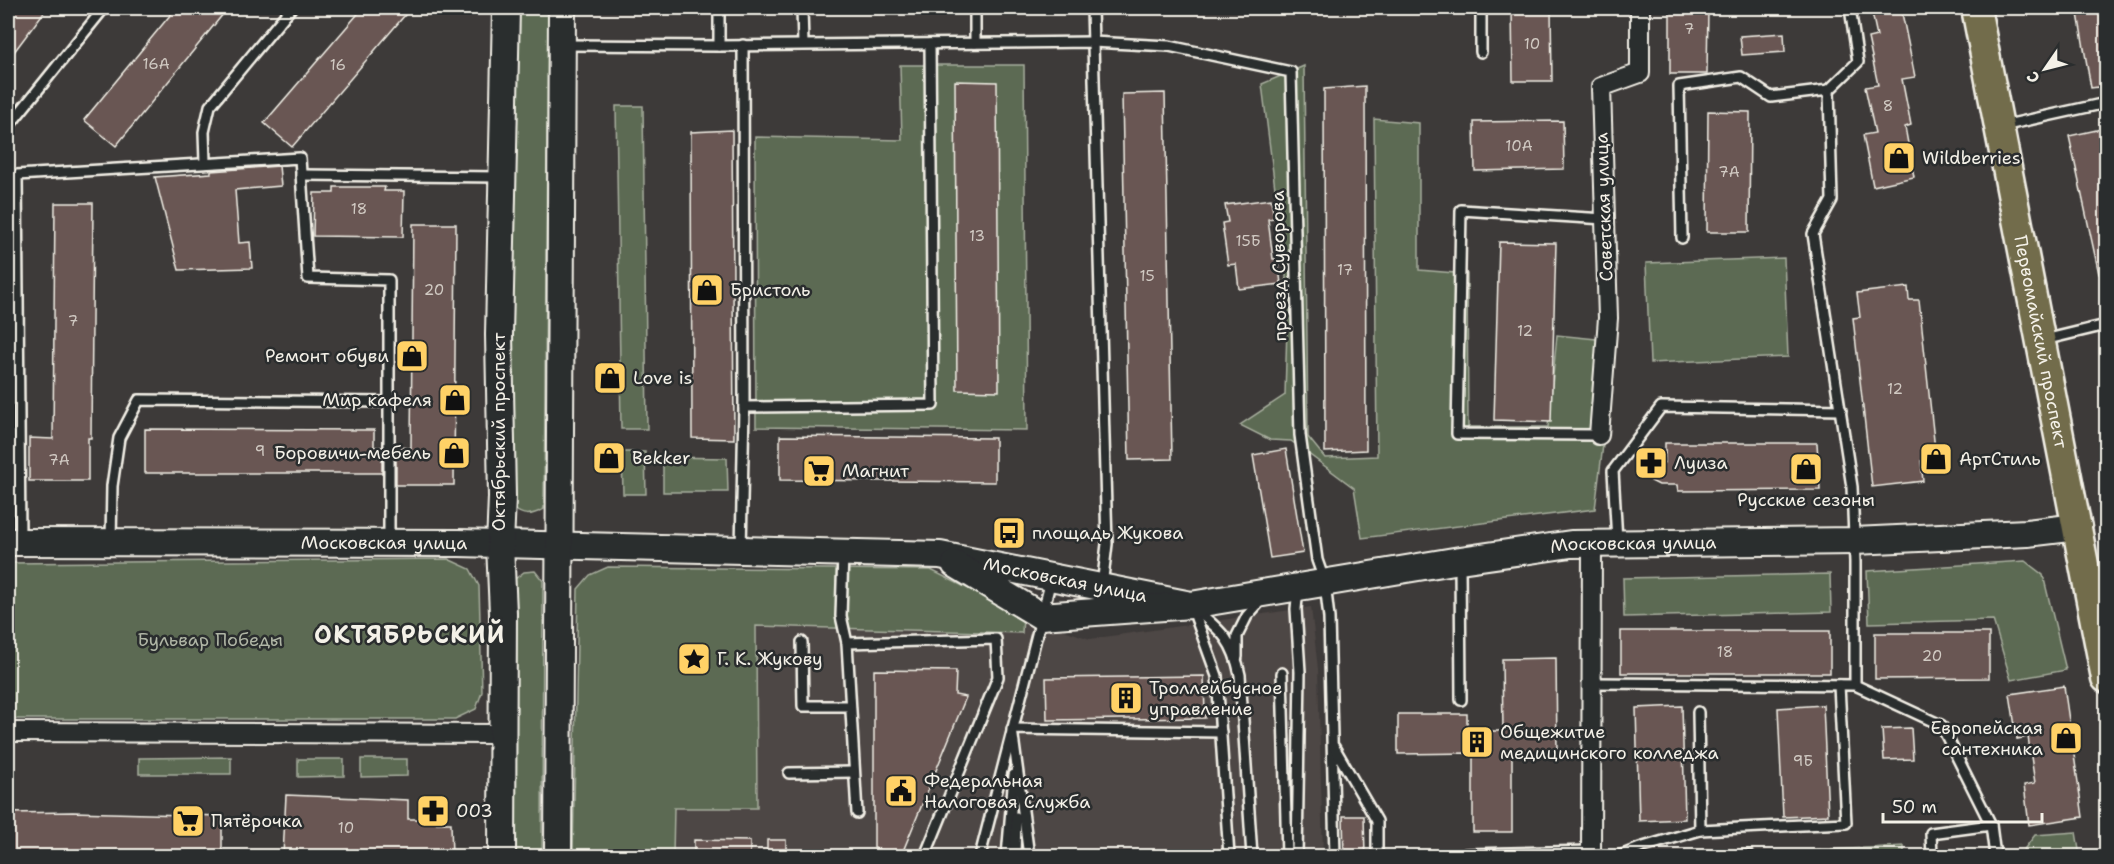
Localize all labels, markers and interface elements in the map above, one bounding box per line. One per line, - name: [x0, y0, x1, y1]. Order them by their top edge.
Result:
- house number: 7: [1684, 19, 1694, 39]
- house number: 10: [1524, 34, 1540, 54]
- north arrow: [2015, 39, 2075, 99]
- house number: 16А: [142, 54, 170, 74]
- house number: 16: [330, 55, 346, 75]
- text: С: [2022, 67, 2045, 87]
- house number: 8: [1883, 96, 1893, 116]
- street label: Советская улица: [1589, 132, 1619, 282]
- house number: 10А: [1505, 136, 1533, 156]
- shop icon: Wildberries: [1881, 140, 1917, 176]
- place label: Wildberries: [1922, 146, 2021, 170]
- house number: 7А: [1718, 162, 1740, 182]
- street label: проезд Суворова: [1266, 190, 1292, 342]
- house number: 18: [351, 199, 367, 219]
- house number: 13: [969, 226, 985, 246]
- house number: 15Б: [1235, 231, 1261, 251]
- street label: Первомайский проспект: [2008, 233, 2073, 451]
- house number: 17: [1337, 260, 1353, 280]
- house number: 15: [1139, 266, 1155, 286]
- shop icon: Бристоль: [689, 272, 725, 308]
- place label: Бристоль: [730, 278, 811, 302]
- house number: 20: [424, 280, 444, 300]
- house number: 7: [68, 311, 78, 331]
- house number: 12: [1517, 321, 1533, 341]
- street label: Октябрьский проспект: [487, 332, 511, 531]
- shop icon: Ремонт обуви: [394, 338, 430, 374]
- place label: Ремонт обуви: [265, 344, 389, 368]
- shop icon: Love is: [592, 360, 628, 396]
- place label: Love is: [633, 366, 692, 390]
- house number: 12: [1887, 379, 1903, 399]
- shop icon: Мир кафеля: [437, 382, 473, 418]
- place label: Мир кафеля: [322, 388, 432, 412]
- shop icon: Боровичи-мебель: [436, 435, 472, 471]
- shop icon: Bekker: [591, 440, 627, 476]
- house number: 9: [255, 441, 265, 461]
- place label: Боровичи-мебель: [274, 441, 431, 465]
- shop icon: АртСтиль: [1918, 441, 1954, 477]
- pharmacy icon: Луиза: [1633, 445, 1669, 481]
- place label: Bekker: [632, 446, 691, 470]
- place label: АртСтиль: [1959, 447, 2041, 471]
- house number: 7А: [48, 450, 70, 470]
- place label: Луиза: [1674, 451, 1728, 475]
- shop icon: Русские сезоны: [1788, 451, 1824, 487]
- supermarket icon: Магнит: [801, 453, 837, 489]
- place label: Магнит: [842, 459, 910, 483]
- place label: Русские сезоны: [1737, 488, 1875, 512]
- bus stop icon: площадь Жукова: [991, 515, 1027, 551]
- place label: площадь Жукова: [1032, 521, 1183, 545]
- street label: Московская улица: [1548, 530, 1717, 559]
- street label: Московская улица: [301, 531, 468, 555]
- street label: Московская улица: [981, 552, 1149, 608]
- district label: ОКТЯБРЬСКИЙ: [314, 618, 506, 651]
- park label: Бульвар Победы: [137, 628, 283, 652]
- place icon: Г. К. Жукову: [676, 641, 712, 677]
- house number: 18: [1717, 642, 1733, 662]
- house number: 20: [1922, 646, 1942, 666]
- place label: Г. К. Жукову: [717, 647, 823, 671]
- place label: Троллейбусное управление: [1149, 676, 1282, 721]
- building icon: Троллейбусное управление: [1108, 680, 1144, 716]
- place label: Европейская сантехника: [1930, 716, 2043, 761]
- place label: Общежитие медицинского колледжа: [1500, 720, 1719, 765]
- shop icon: Европейская сантехника: [2048, 720, 2084, 756]
- building icon: Общежитие медицинского колледжа: [1459, 724, 1495, 760]
- house number: 9Б: [1793, 751, 1813, 771]
- place label: Федеральная Налоговая Служба: [924, 769, 1090, 814]
- public building icon: Федеральная Налоговая Служба: [883, 773, 919, 809]
- scale bar: [1883, 786, 2042, 824]
- pharmacy icon: 003: [415, 793, 451, 829]
- text: 50 m: [1892, 795, 1937, 819]
- place label: 003: [456, 799, 493, 823]
- supermarket icon: Пятёрочка: [170, 803, 206, 839]
- place label: Пятёрочка: [211, 809, 302, 833]
- house number: 10: [338, 818, 354, 838]

